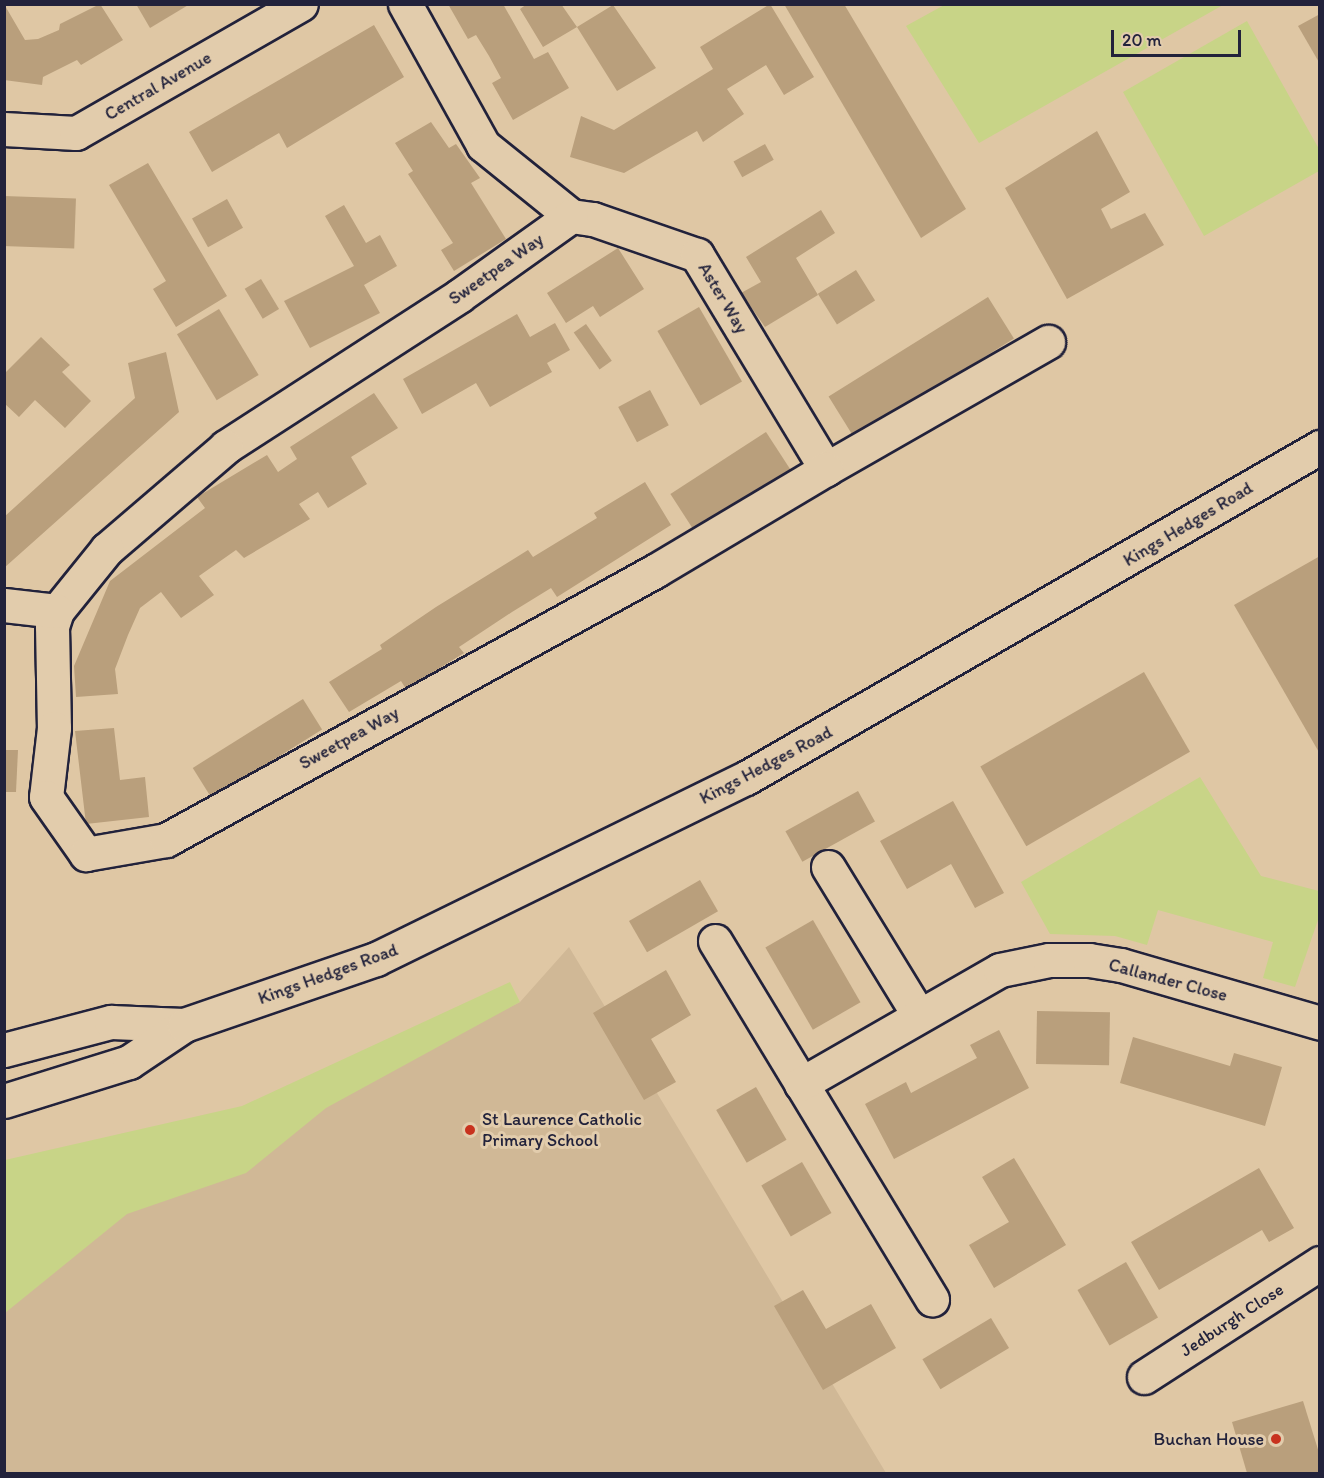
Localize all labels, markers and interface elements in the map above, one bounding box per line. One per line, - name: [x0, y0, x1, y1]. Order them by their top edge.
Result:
- scale bar: [1114, 18, 1244, 56]
- text: 20 m: [1122, 29, 1162, 51]
- street label: Central Avenue: [101, 47, 215, 125]
- street label: Sweetpea Way: [445, 229, 547, 309]
- street label: Aster Way: [694, 259, 752, 337]
- street label: Kings Hedges Road: [1119, 477, 1257, 571]
- street label: Sweetpea Way: [296, 702, 402, 774]
- street label: Kings Hedges Road: [696, 721, 836, 809]
- street label: Kings Hedges Road: [255, 939, 401, 1009]
- street label: Callander Close: [1106, 954, 1230, 1006]
- place label: St Laurence Catholic Primary School: [482, 1109, 642, 1152]
- marker: St Laurence Catholic Primary School: [463, 1123, 477, 1137]
- street label: Jedburgh Close: [1176, 1279, 1288, 1361]
- place label: Buchan House: [1153, 1428, 1264, 1450]
- marker: Buchan House: [1269, 1432, 1283, 1446]

